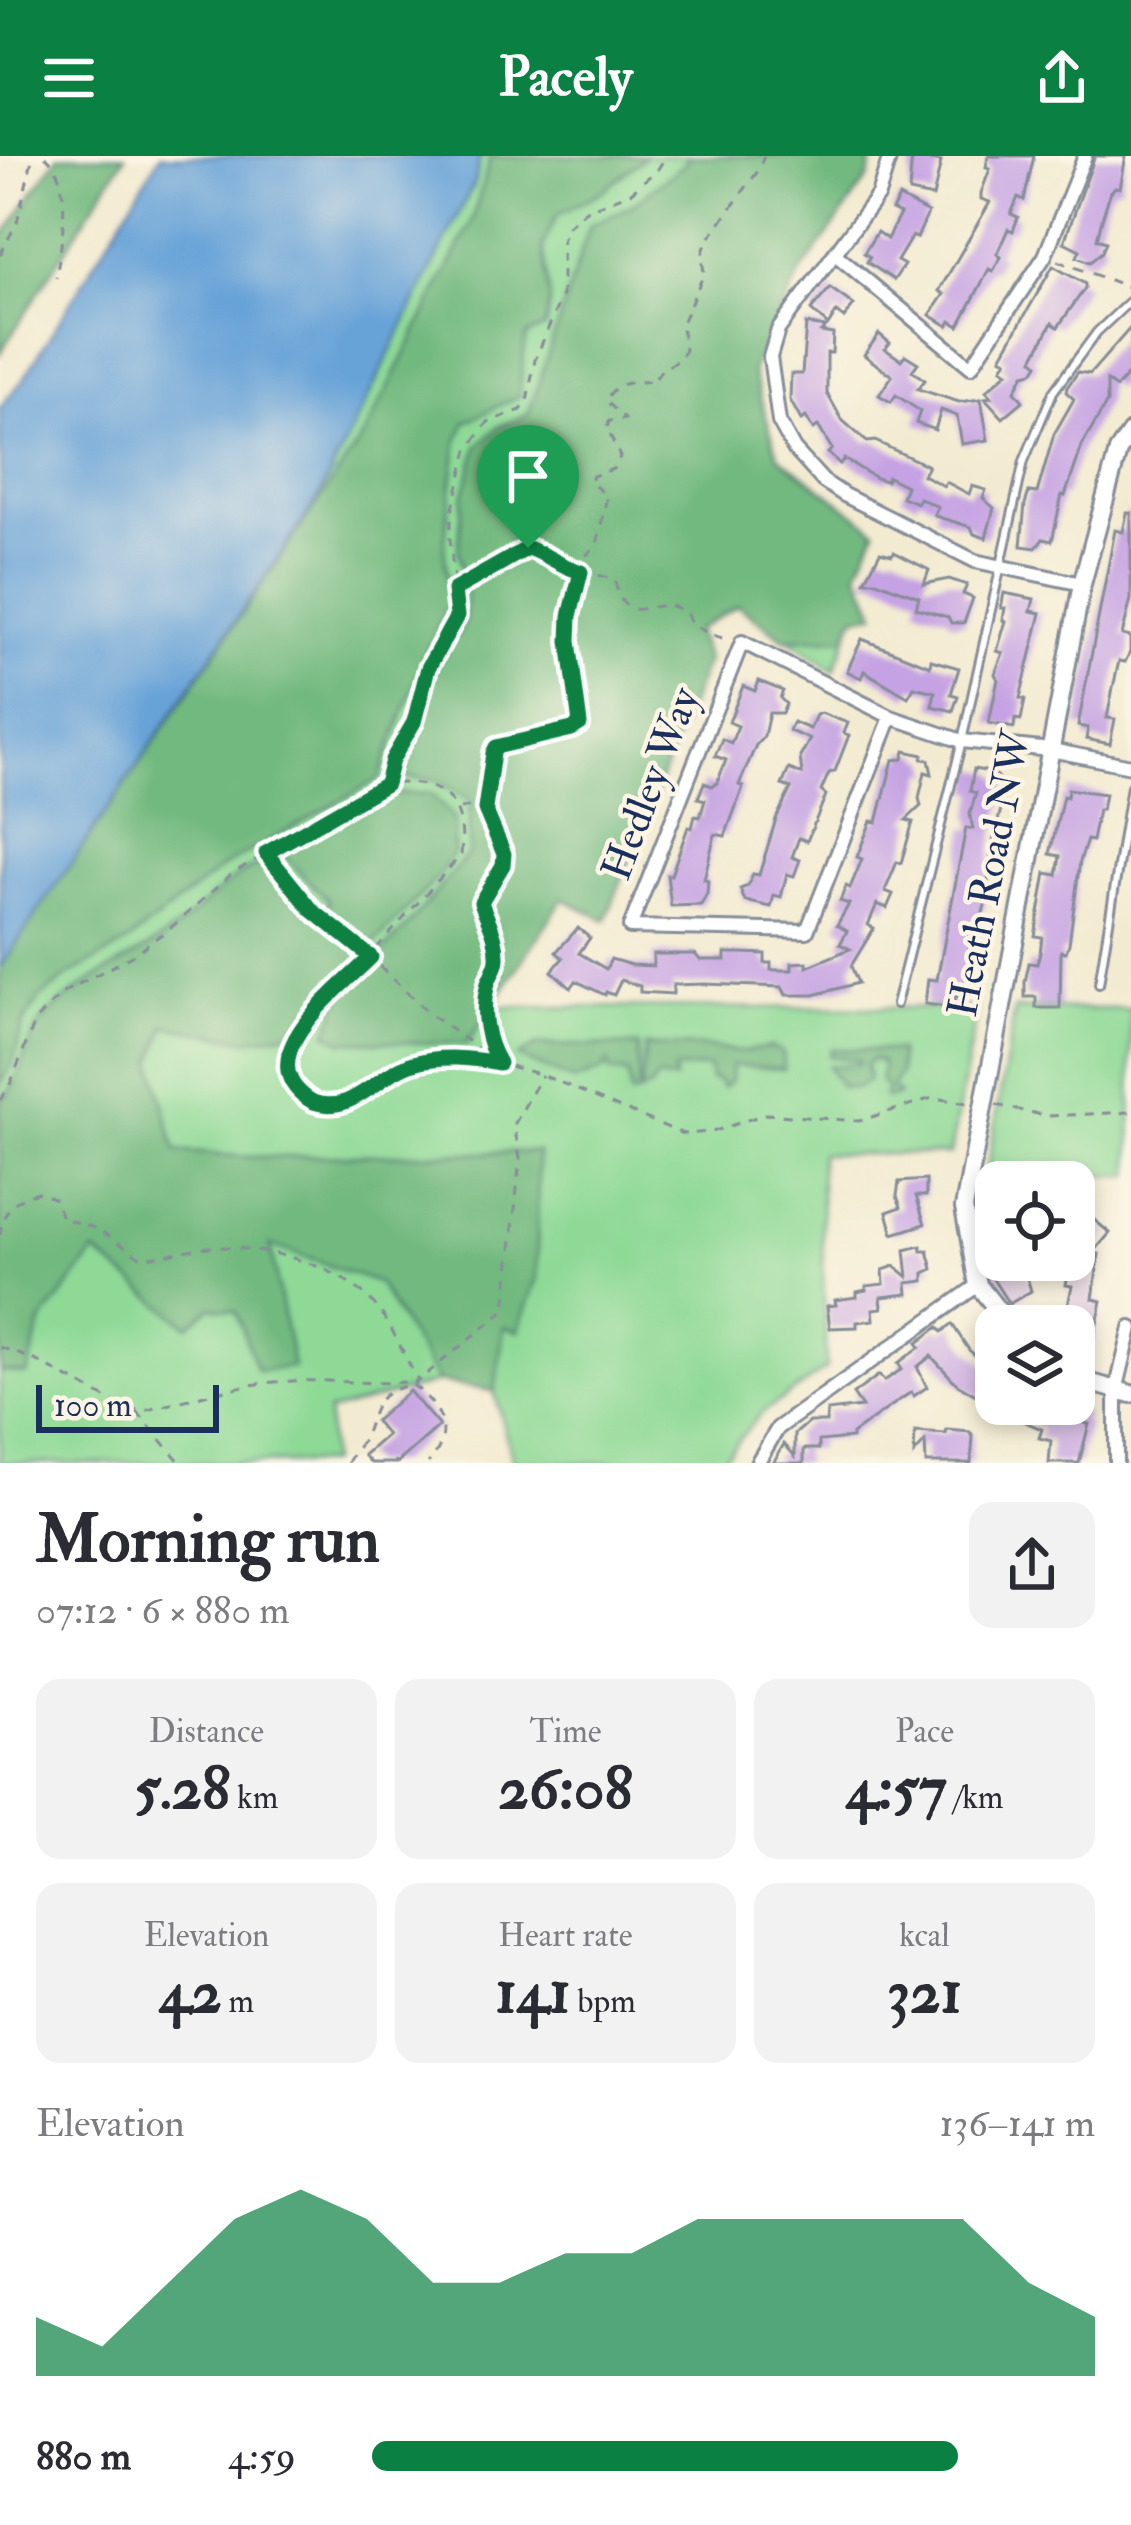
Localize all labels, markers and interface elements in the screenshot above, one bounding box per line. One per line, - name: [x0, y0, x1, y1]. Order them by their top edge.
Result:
- text: Pacely: [498, 44, 633, 112]
- icon: menu: [36, 45, 102, 111]
- icon: share: [1029, 45, 1095, 111]
- pin: [477, 425, 579, 548]
- icon: arrive: [495, 443, 561, 509]
- street label: Hedley Way: [591, 680, 712, 888]
- street label: Heath Road NW: [937, 725, 1043, 1021]
- map controls: [975, 1161, 1095, 1425]
- button: locate: [975, 1161, 1095, 1281]
- button: layers: [975, 1305, 1095, 1425]
- scale bar: [36, 1379, 219, 1432]
- text: 100 m: [54, 1385, 132, 1426]
- text: Morning run: [36, 1499, 380, 1582]
- button: share: [969, 1502, 1095, 1628]
- text: 07:12 · 6 × 880 m: [36, 1586, 290, 1635]
- text: Distance: [149, 1711, 264, 1752]
- text: Time: [529, 1711, 602, 1752]
- text: Pace: [895, 1711, 954, 1752]
- text: 5.28: [135, 1752, 230, 1827]
- text: 26:08: [498, 1752, 633, 1827]
- text: 4:57: [846, 1752, 947, 1827]
- text: km: [230, 1777, 278, 1818]
- text: /km: [947, 1777, 1003, 1818]
- text: Elevation: [144, 1915, 269, 1956]
- text: Heart rate: [498, 1915, 633, 1956]
- text: kcal: [899, 1915, 950, 1956]
- text: 42: [159, 1956, 222, 2031]
- text: 141: [495, 1956, 570, 2031]
- text: 321: [887, 1956, 962, 2031]
- text: m: [222, 1981, 254, 2022]
- text: bpm: [570, 1981, 636, 2022]
- text: Elevation: [36, 2099, 185, 2148]
- text: 136–141 m: [939, 2099, 1095, 2148]
- text: 880 m: [36, 2432, 131, 2481]
- text: 4:59: [228, 2432, 296, 2481]

